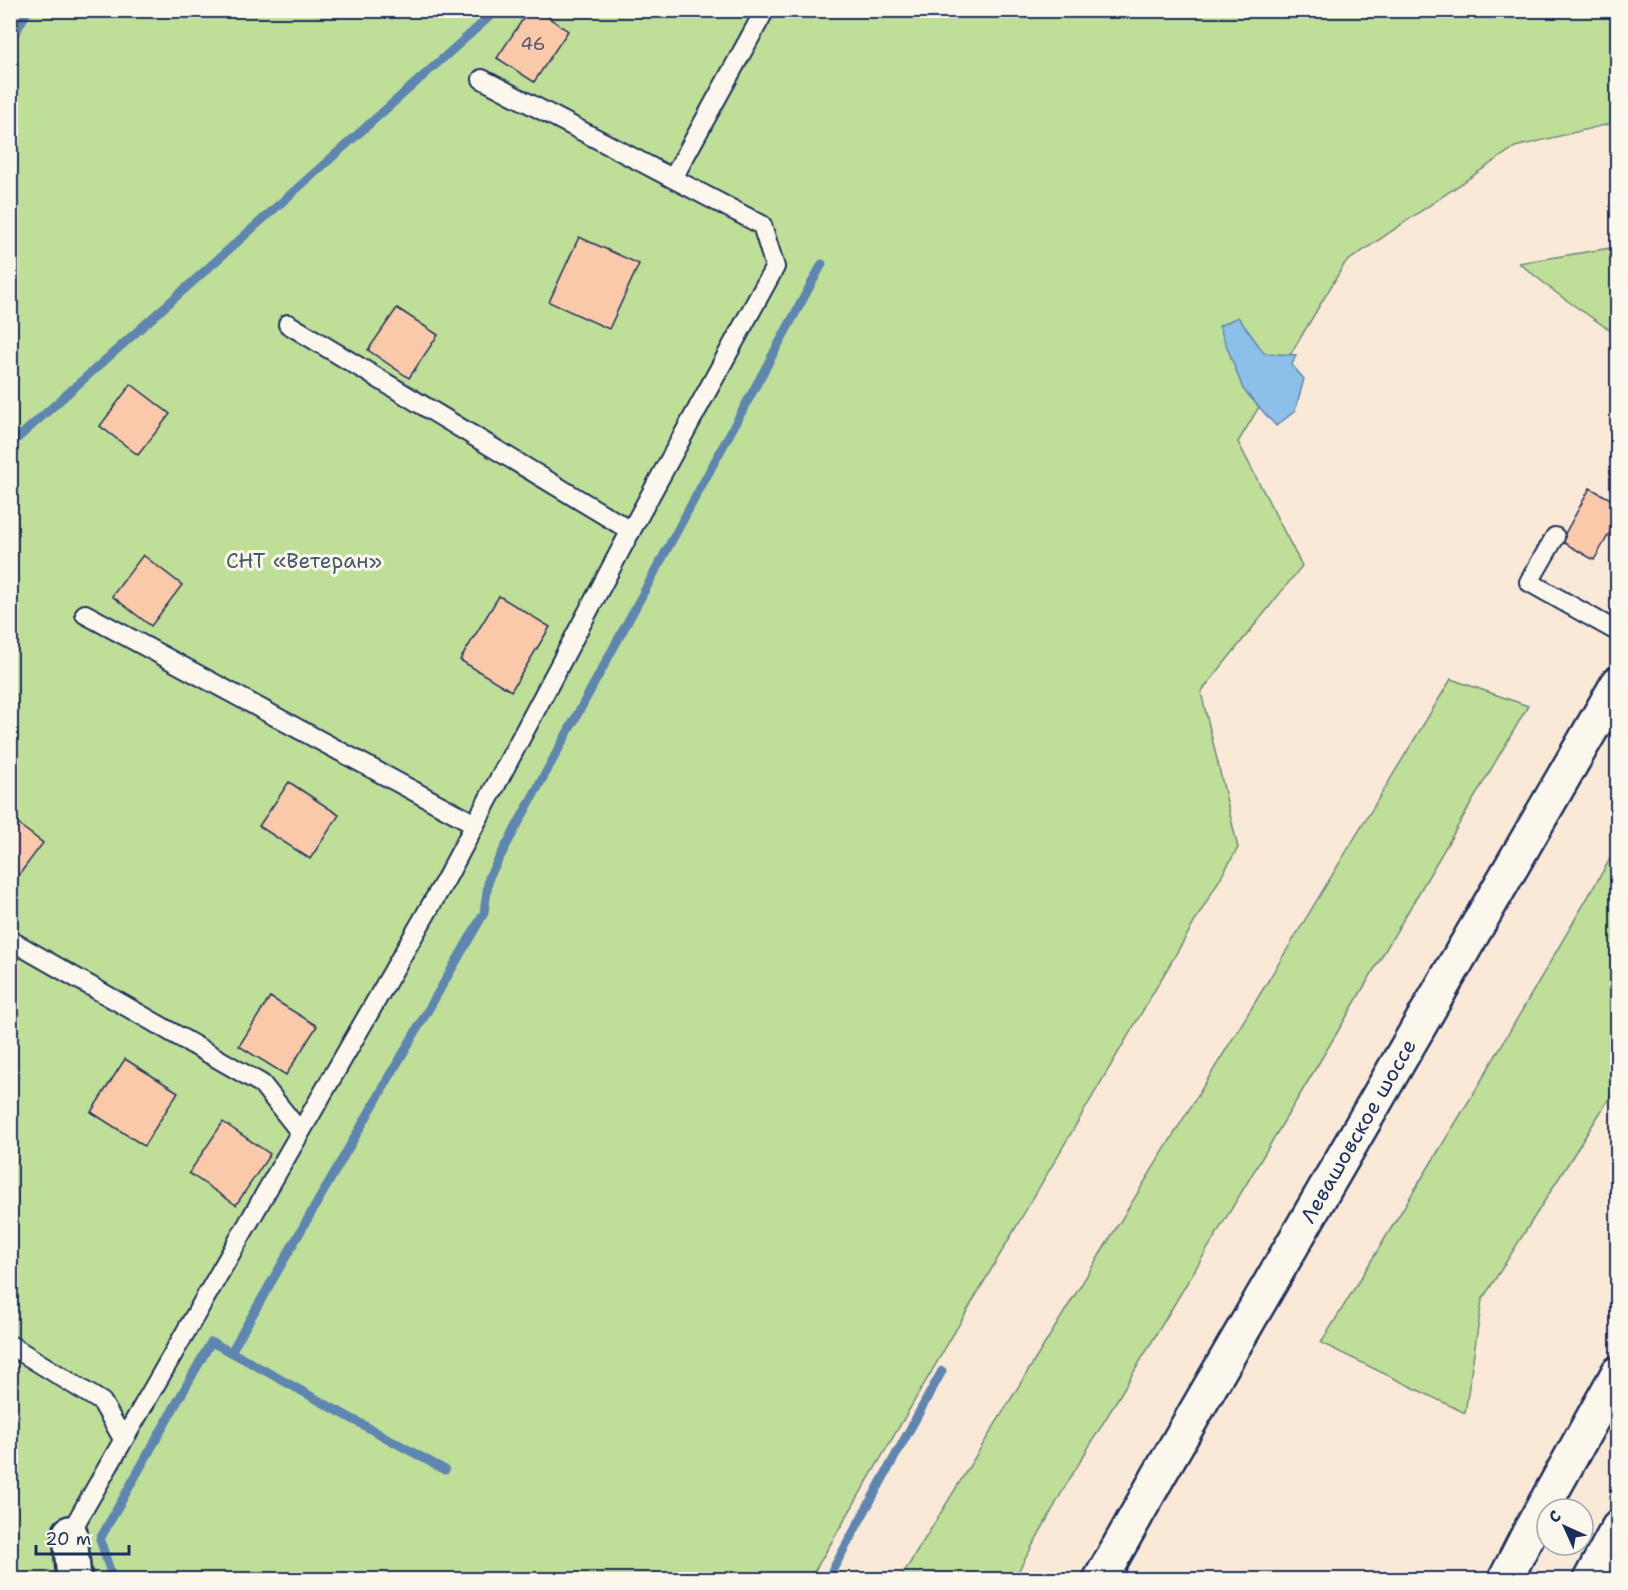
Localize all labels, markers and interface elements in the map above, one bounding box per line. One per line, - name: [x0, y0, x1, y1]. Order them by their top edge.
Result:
- house number: 46: [521, 32, 545, 56]
- park label: СНТ «Ветеран»: [226, 547, 382, 575]
- street label: Левашовское шоссе: [1294, 1034, 1423, 1228]
- north arrow: [1535, 1497, 1595, 1557]
- text: С: [1544, 1506, 1566, 1528]
- scale bar: [36, 1518, 129, 1556]
- text: 20 m: [45, 1527, 91, 1551]

